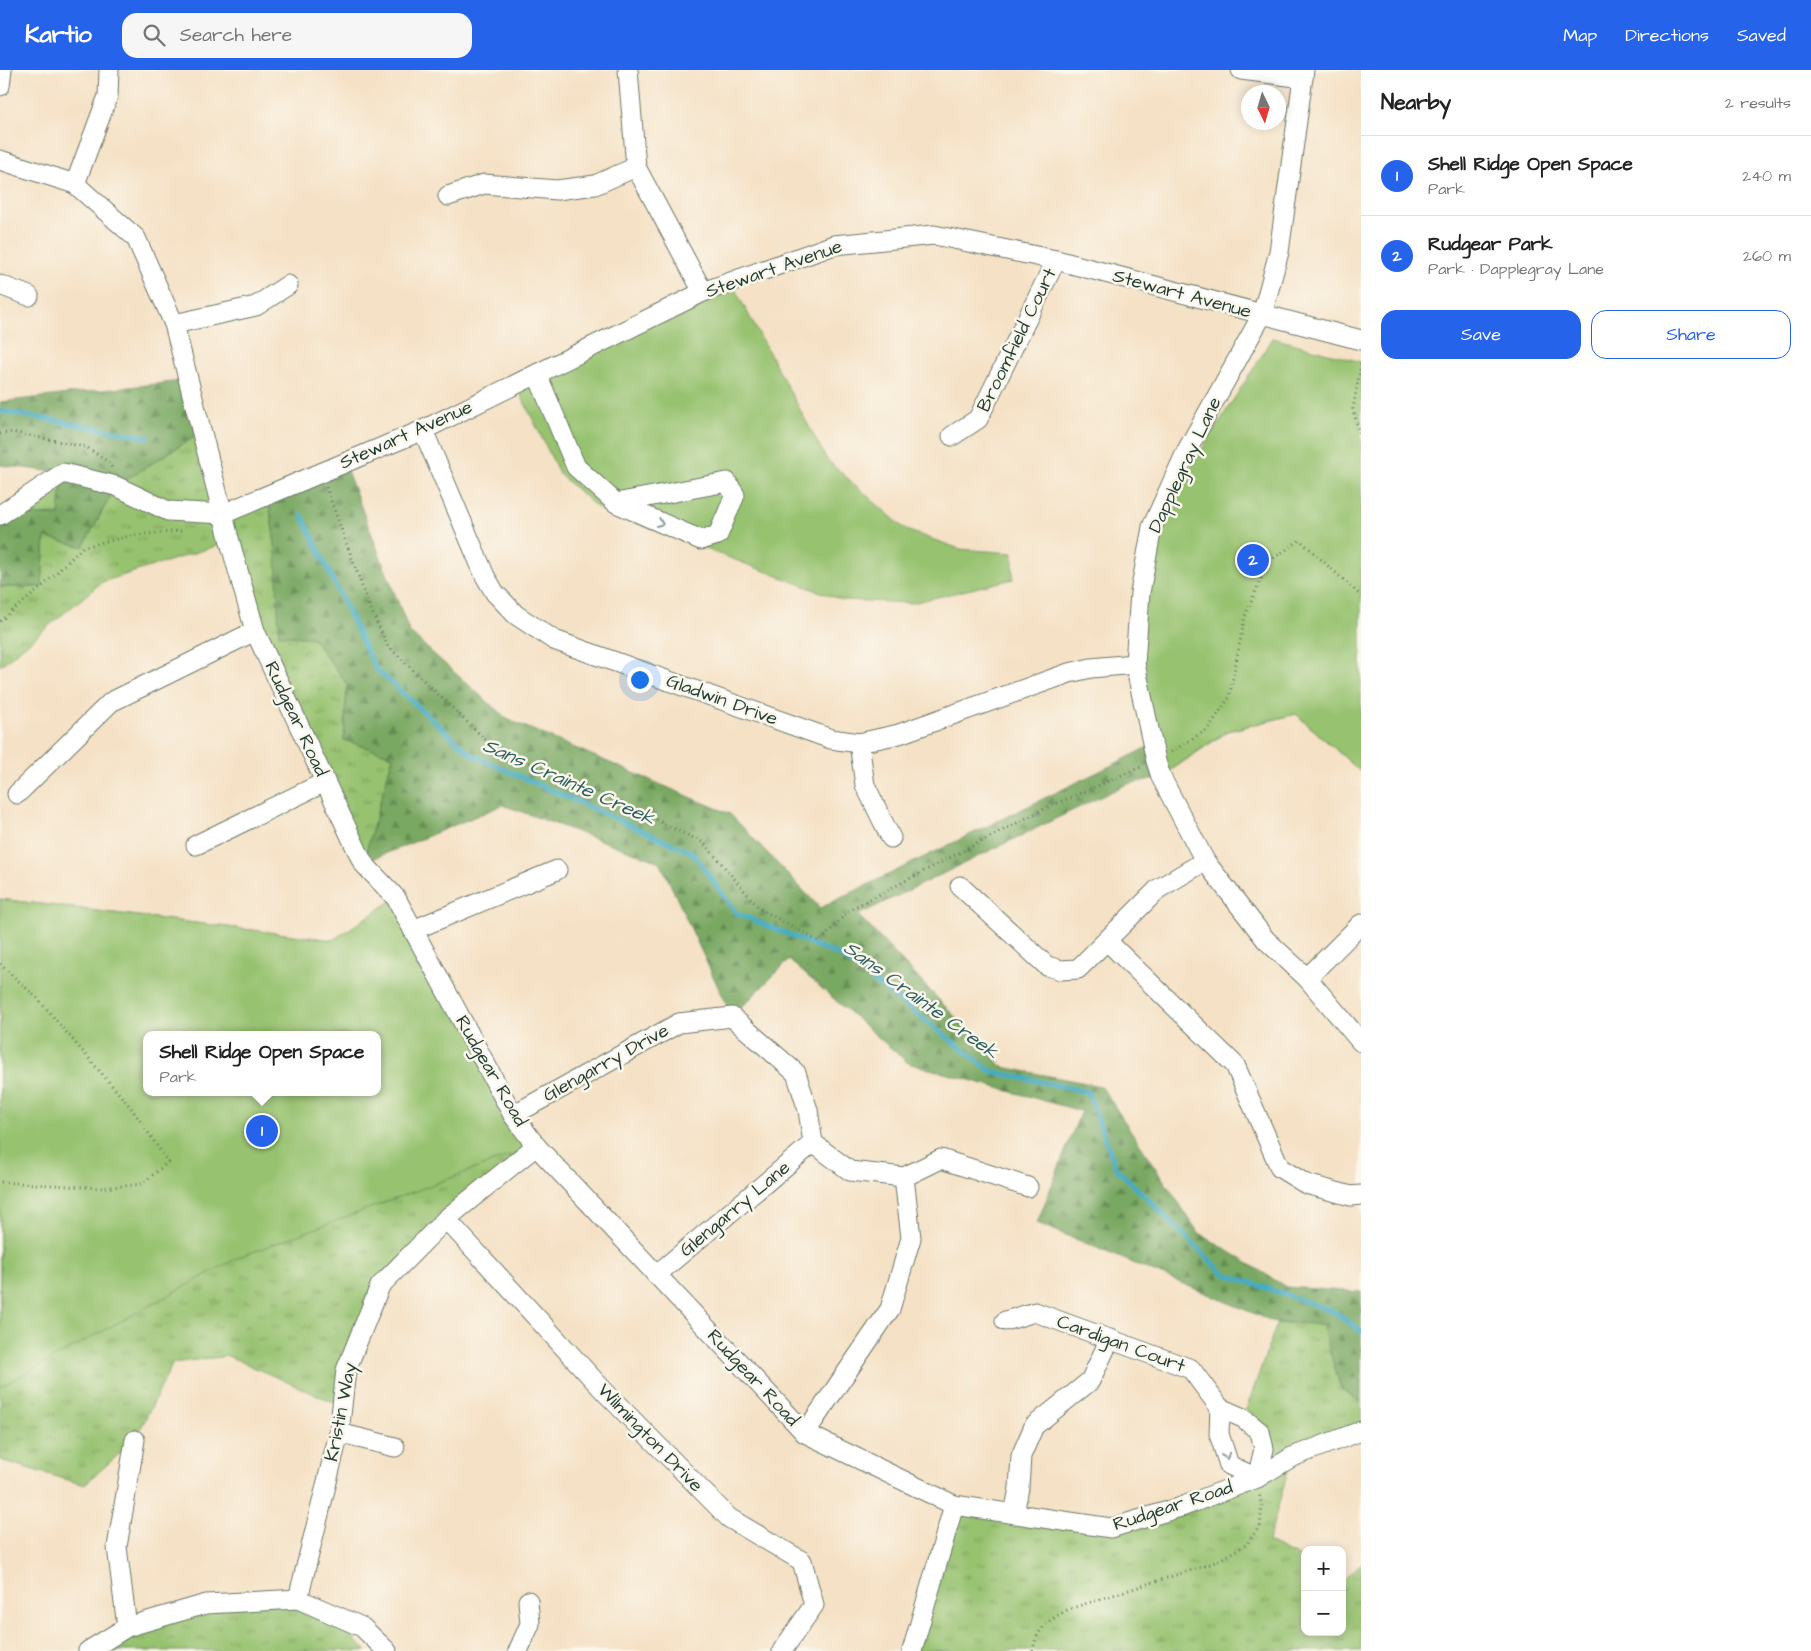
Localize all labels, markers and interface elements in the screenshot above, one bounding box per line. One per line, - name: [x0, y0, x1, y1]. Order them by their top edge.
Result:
- search box: [122, 13, 472, 58]
- text: Kartio: [25, 18, 92, 52]
- icon: search: [140, 21, 168, 49]
- text: Search here: [180, 22, 292, 49]
- text: Map: [1563, 23, 1597, 48]
- text: Directions: [1625, 23, 1709, 48]
- text: Saved: [1737, 23, 1786, 48]
- north arrow: [1241, 85, 1286, 130]
- text: Nearby: [1381, 88, 1451, 117]
- text: 2 results: [1725, 92, 1791, 114]
- text: Shell Ridge Open Space: [1428, 151, 1633, 178]
- text: 1: [1396, 165, 1398, 187]
- text: 240 m: [1742, 165, 1791, 187]
- text: Park: [1428, 178, 1465, 200]
- text: Rudgear Park: [1428, 231, 1553, 258]
- street label: Stewart Avenue: [702, 233, 846, 305]
- text: 2: [1392, 245, 1402, 267]
- text: 260 m: [1743, 245, 1791, 267]
- text: Park · Dapplegray Lane: [1428, 258, 1604, 280]
- street label: Stewart Avenue: [1110, 262, 1254, 326]
- street label: Broomfield Court: [970, 263, 1064, 416]
- button: Save: [1381, 310, 1581, 359]
- button: Share: [1591, 310, 1791, 359]
- street label: Dapplegray Lane: [1142, 393, 1229, 538]
- street label: Stewart Avenue: [335, 394, 477, 476]
- one-way arrow: [655, 516, 664, 527]
- pin: 2: [1237, 541, 1269, 579]
- street label: Rudgear Road: [257, 657, 335, 782]
- your location: [627, 667, 653, 693]
- street label: Gladwin Drive: [663, 667, 781, 733]
- water label: Sans Crainte Creek: [479, 731, 660, 833]
- water label: Sans Crainte Creek: [838, 934, 1005, 1066]
- street label: Rudgear Road: [447, 1010, 534, 1132]
- street label: Glengarry Drive: [538, 1017, 674, 1110]
- popup: [143, 1031, 381, 1096]
- text: Shell Ridge Open Space: [160, 1039, 364, 1066]
- text: Park: [160, 1066, 197, 1088]
- pin: 1: [246, 1112, 278, 1150]
- street label: Glengarry Lane: [674, 1155, 797, 1264]
- street label: Cardigan Court: [1053, 1308, 1189, 1381]
- street label: Rudgear Road: [700, 1323, 805, 1434]
- street label: Kristin Way: [318, 1360, 365, 1464]
- street label: Wilmington Drive: [590, 1378, 709, 1499]
- one-way arrow: [1220, 1451, 1230, 1459]
- street label: Rudgear Road: [1110, 1474, 1237, 1539]
- map controls: [1301, 1546, 1346, 1636]
- button: +: [1301, 1546, 1346, 1591]
- button: −: [1301, 1591, 1346, 1636]

